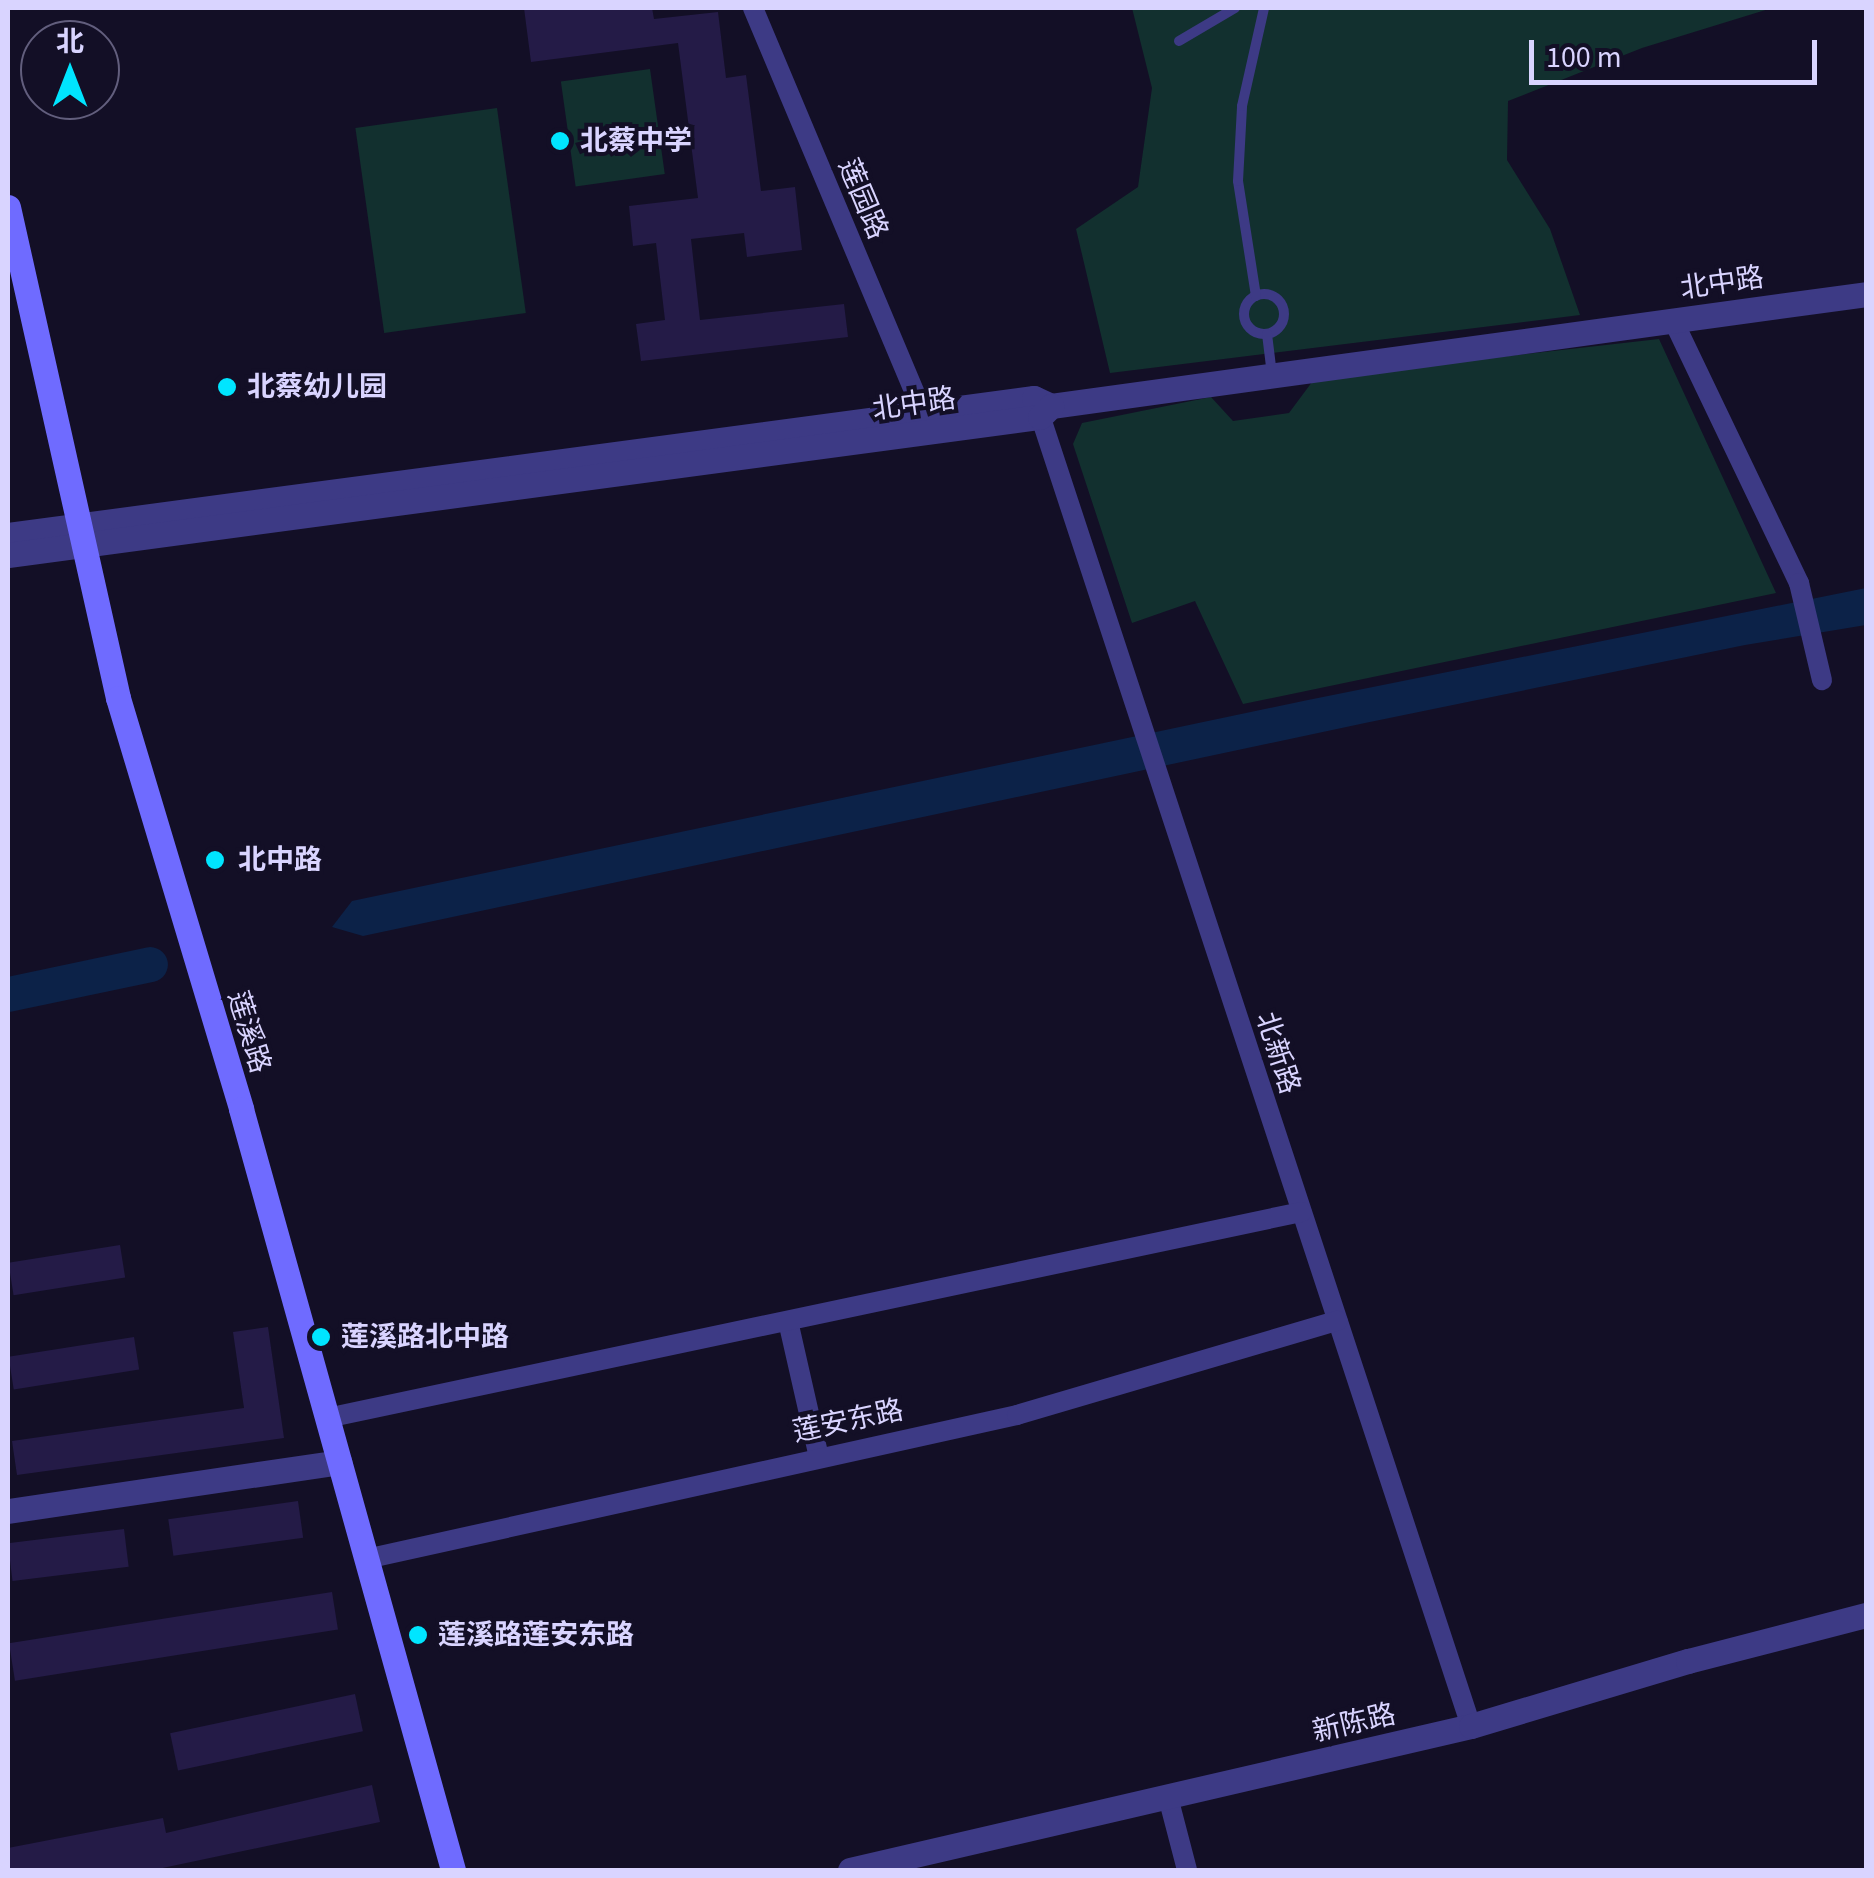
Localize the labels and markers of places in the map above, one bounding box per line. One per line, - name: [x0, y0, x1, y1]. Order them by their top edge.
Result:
- place label: 北蔡中学: [580, 124, 692, 158]
- marker: 北蔡中学: [549, 130, 571, 152]
- place label: 北蔡幼儿园: [247, 370, 387, 404]
- marker: 北蔡幼儿园: [216, 376, 238, 398]
- place label: 北中路: [238, 843, 322, 877]
- marker: 北中路: [202, 847, 228, 873]
- place label: 莲溪路北中路: [341, 1320, 509, 1354]
- marker: 莲溪路北中路: [310, 1326, 332, 1348]
- place label: 莲溪路莲安东路: [438, 1618, 634, 1652]
- marker: 莲溪路莲安东路: [407, 1624, 429, 1646]

